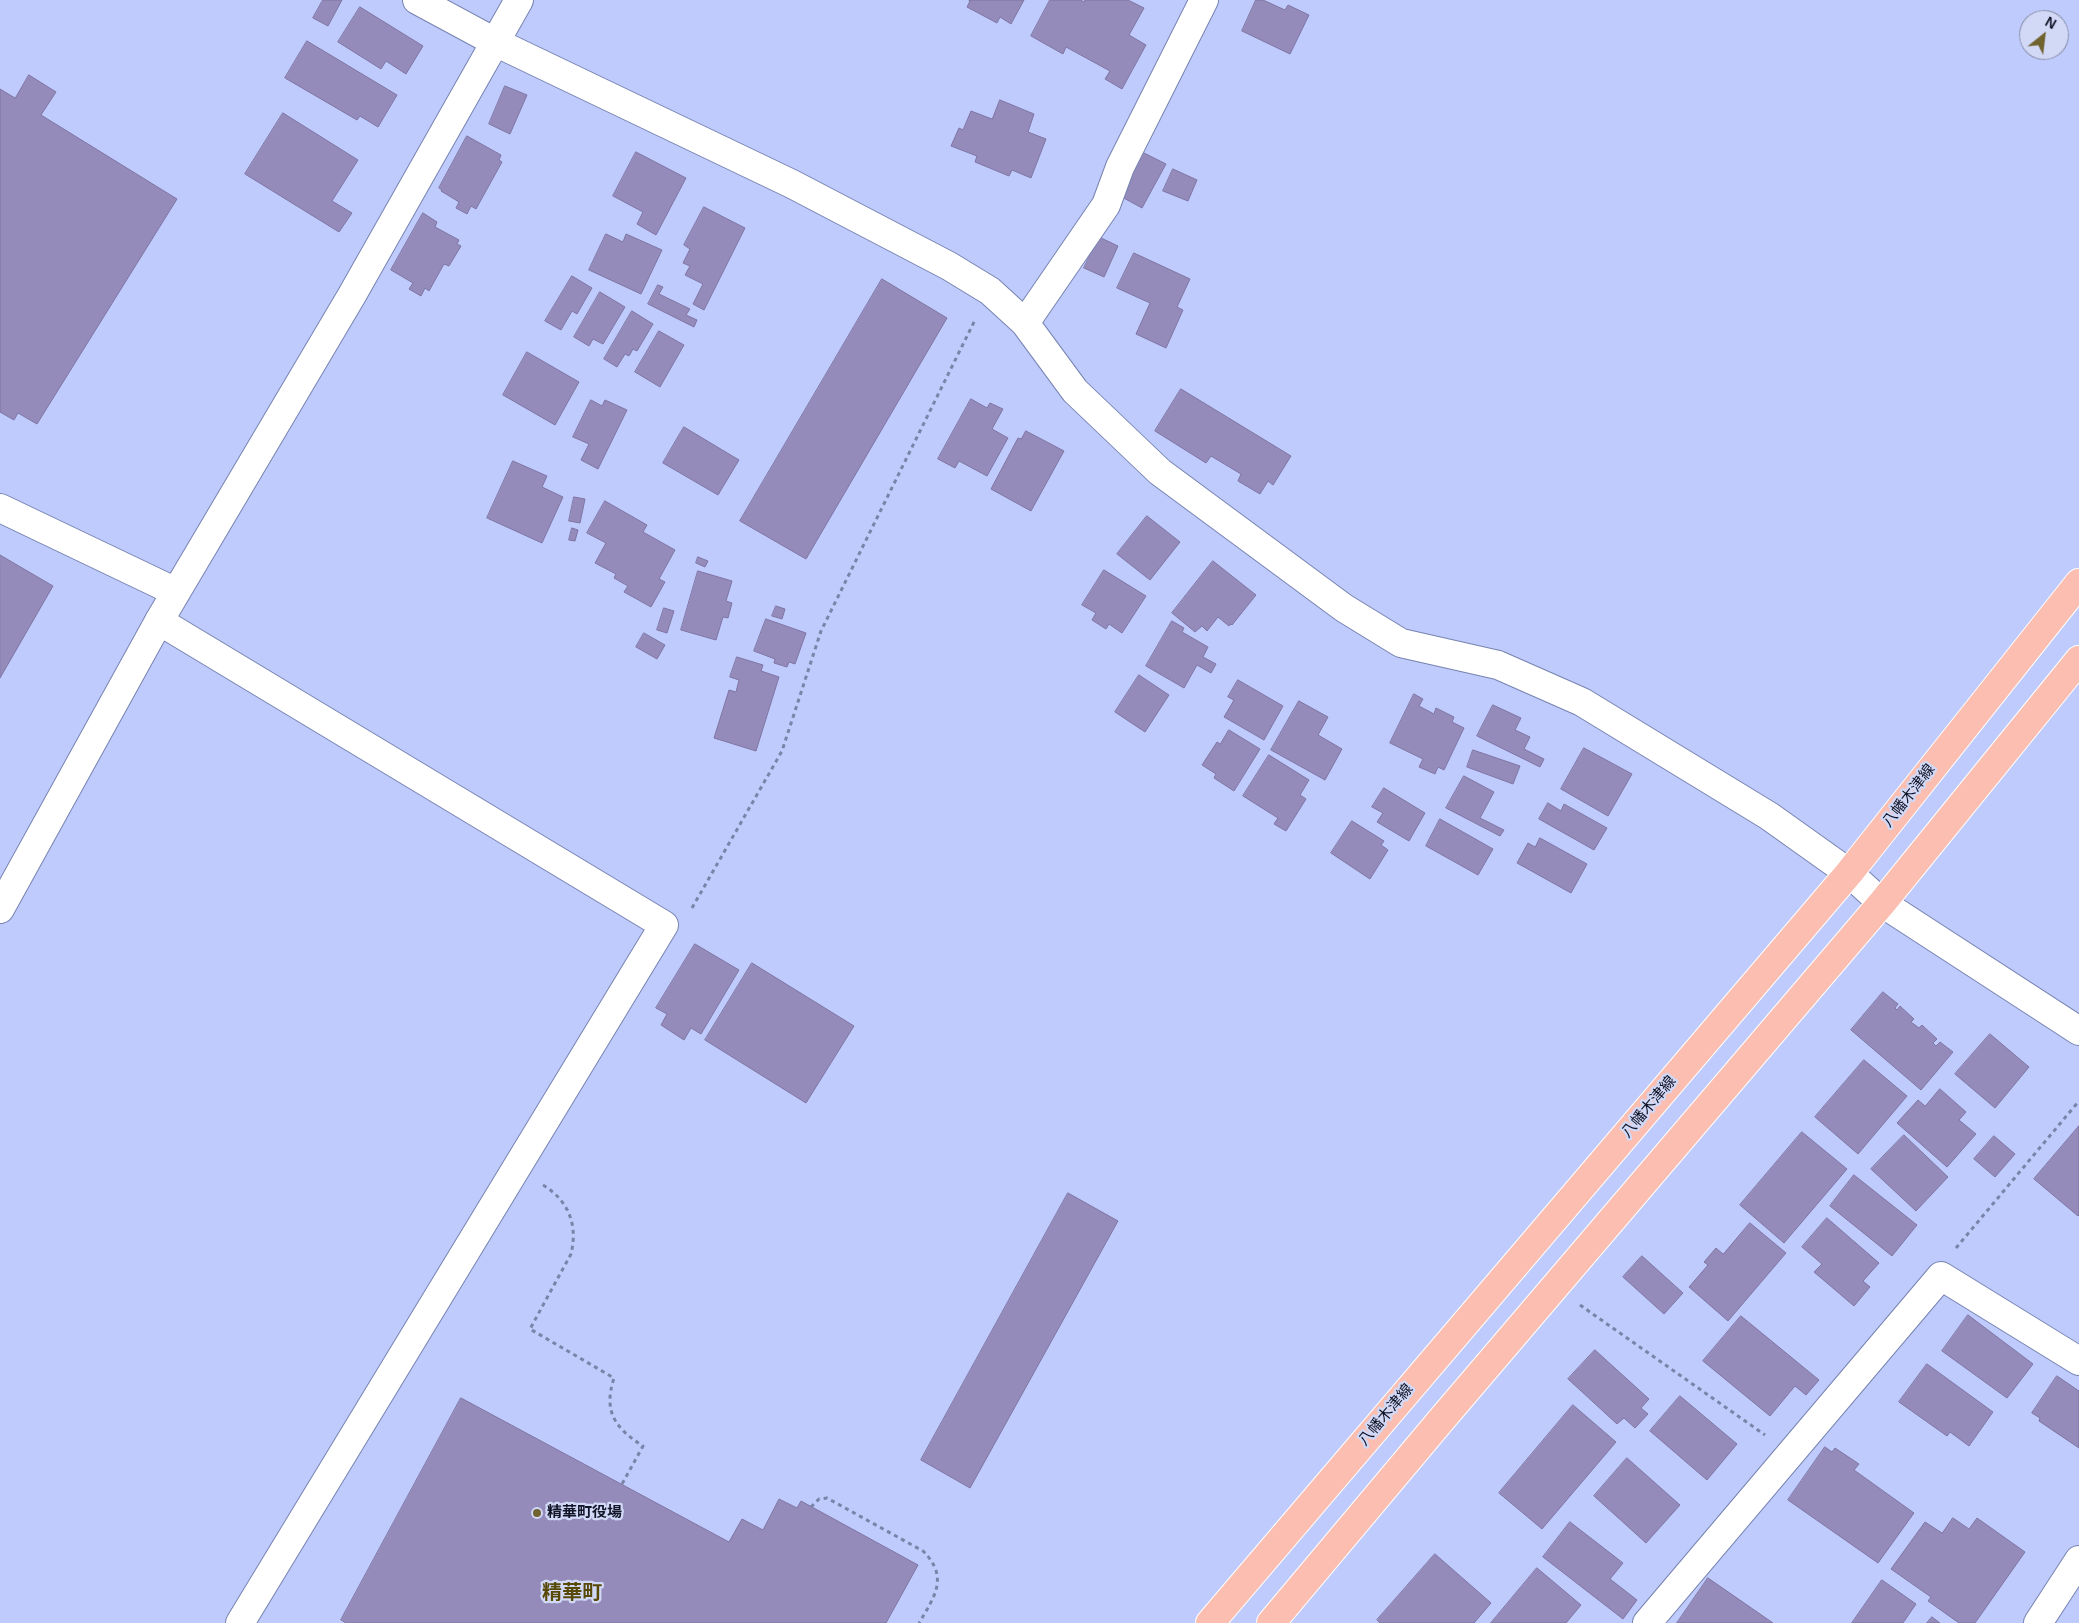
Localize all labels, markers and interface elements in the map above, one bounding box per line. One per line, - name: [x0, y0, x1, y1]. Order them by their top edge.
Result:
- north arrow: [2019, 10, 2069, 60]
- text: N: [2042, 13, 2059, 32]
- street label: 八幡木津線: [1879, 761, 1939, 831]
- street label: 八幡木津線: [1618, 1072, 1680, 1142]
- street label: 八幡木津線: [1355, 1380, 1417, 1450]
- place label: 精華町役場: [547, 1504, 622, 1522]
- marker: 精華町役場: [531, 1507, 543, 1519]
- district label: 精華町: [542, 1581, 602, 1605]

